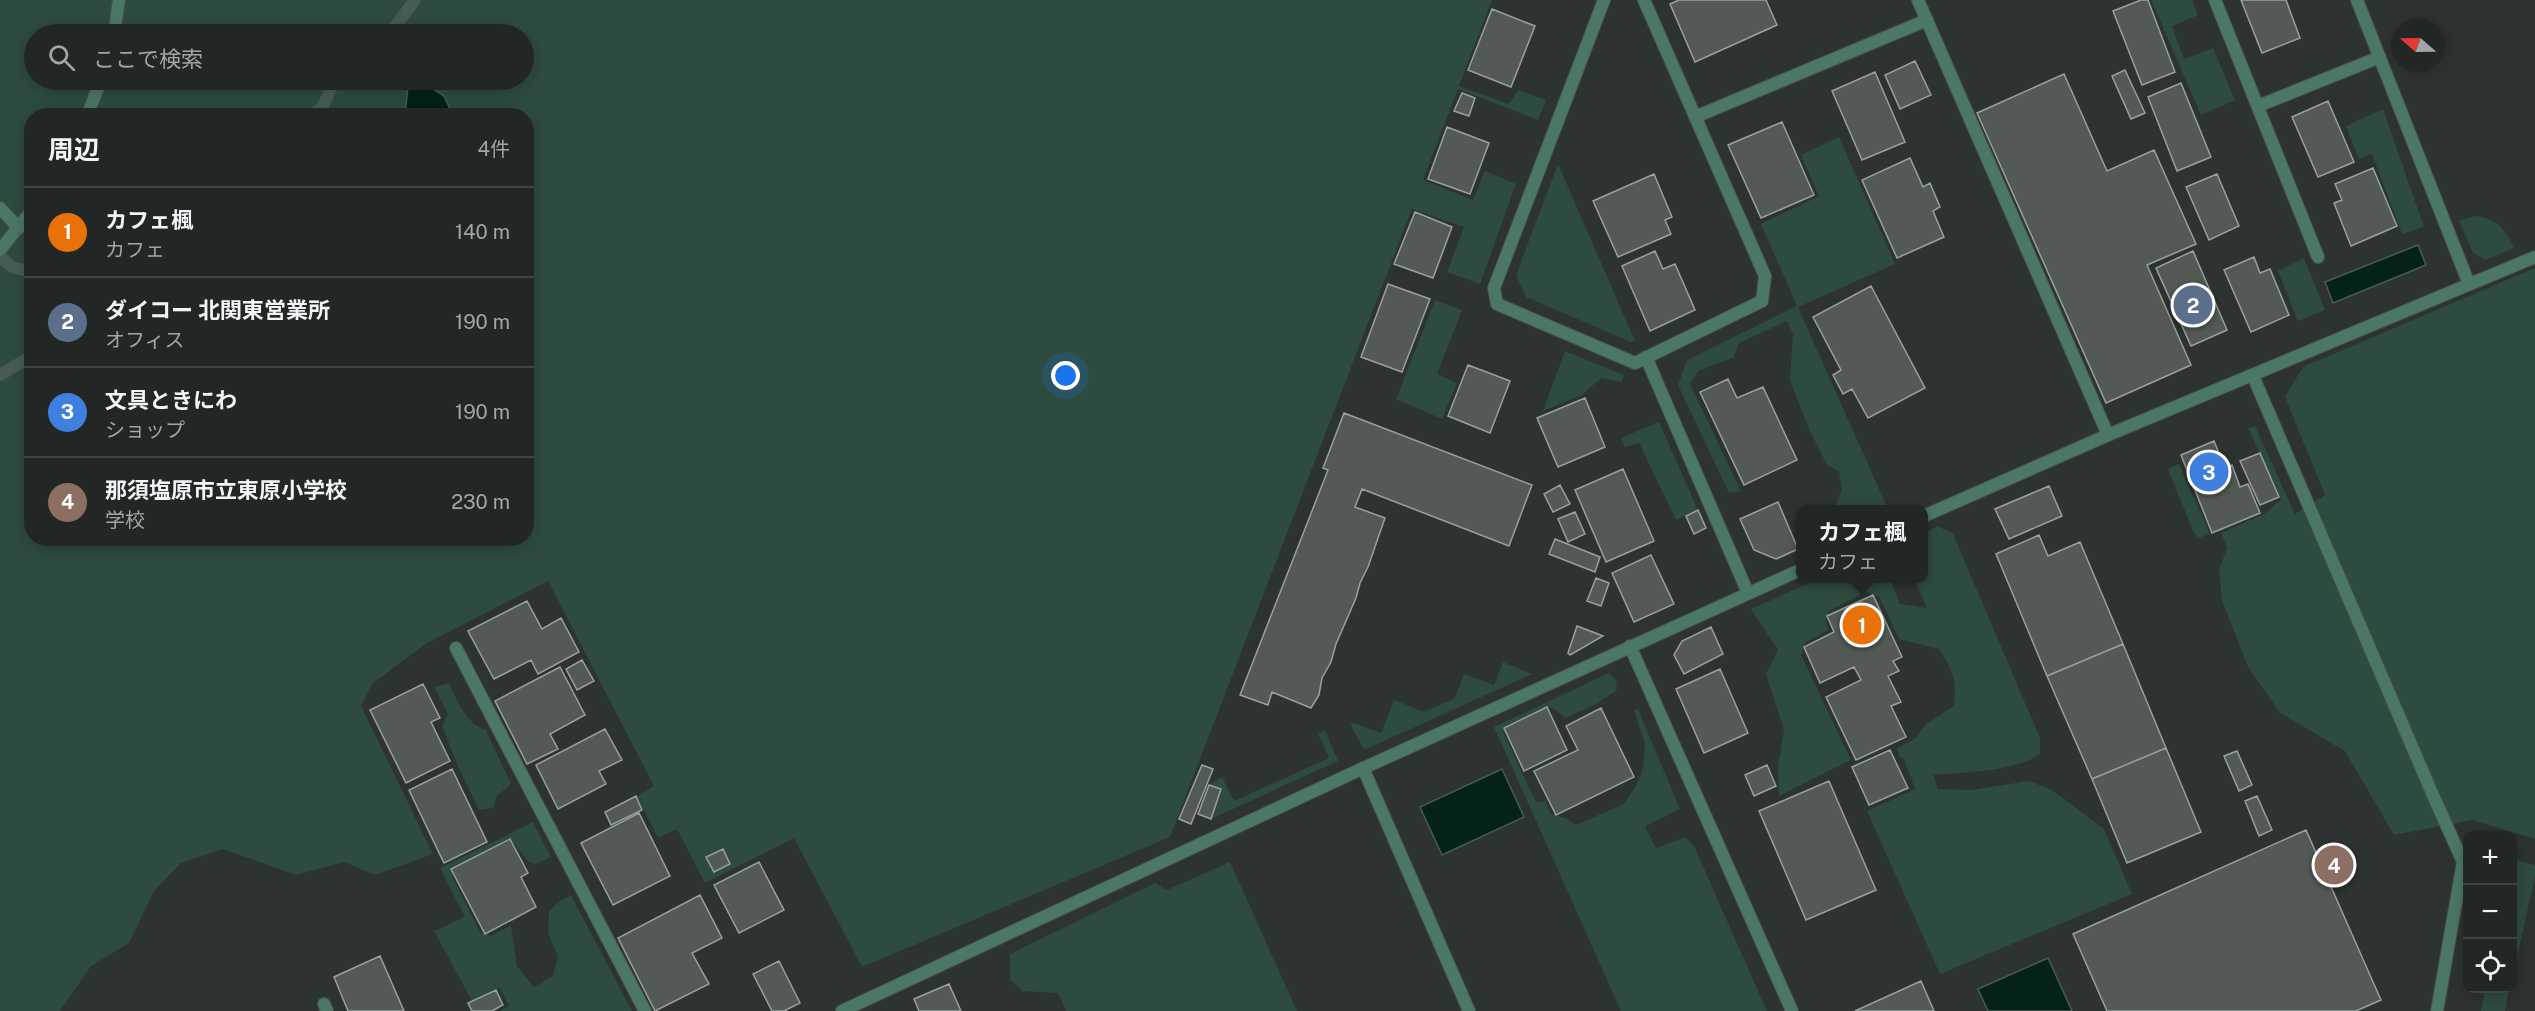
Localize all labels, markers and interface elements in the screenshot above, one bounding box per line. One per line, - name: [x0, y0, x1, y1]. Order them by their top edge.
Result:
- north arrow: [2391, 18, 2445, 72]
- search box: [24, 24, 534, 90]
- icon: search: [45, 41, 78, 74]
- text: ここで検索: [93, 46, 203, 72]
- text: 周辺: [48, 134, 100, 165]
- text: 4件: [477, 137, 510, 161]
- text: カフェ楓: [105, 207, 193, 233]
- text: 1: [63, 220, 72, 244]
- text: 140 m: [455, 220, 510, 244]
- text: カフェ: [105, 238, 165, 262]
- pin: 2: [2174, 282, 2212, 328]
- text: ダイコー 北関東営業所: [105, 297, 330, 323]
- text: 2: [61, 310, 74, 334]
- text: 190 m: [455, 310, 510, 334]
- text: オフィス: [105, 328, 185, 352]
- your location: [1051, 361, 1080, 390]
- text: 文具ときにわ: [105, 387, 237, 413]
- text: 3: [61, 400, 74, 424]
- text: 190 m: [455, 400, 510, 424]
- text: ショップ: [105, 418, 185, 442]
- pin: 3: [2190, 450, 2228, 494]
- text: 那須塩原市立東原小学校: [105, 477, 347, 503]
- text: 4: [61, 490, 74, 514]
- text: 230 m: [451, 490, 510, 514]
- popup: [1796, 505, 1928, 583]
- text: 学校: [105, 508, 145, 532]
- text: カフェ楓: [1818, 519, 1906, 545]
- text: カフェ: [1818, 550, 1878, 574]
- pin: 1: [1842, 602, 1882, 648]
- map controls: [2463, 831, 2517, 993]
- button: +: [2463, 831, 2517, 885]
- pin: 4: [2314, 842, 2354, 888]
- button: −: [2463, 885, 2517, 939]
- button: locate: [2463, 939, 2517, 993]

